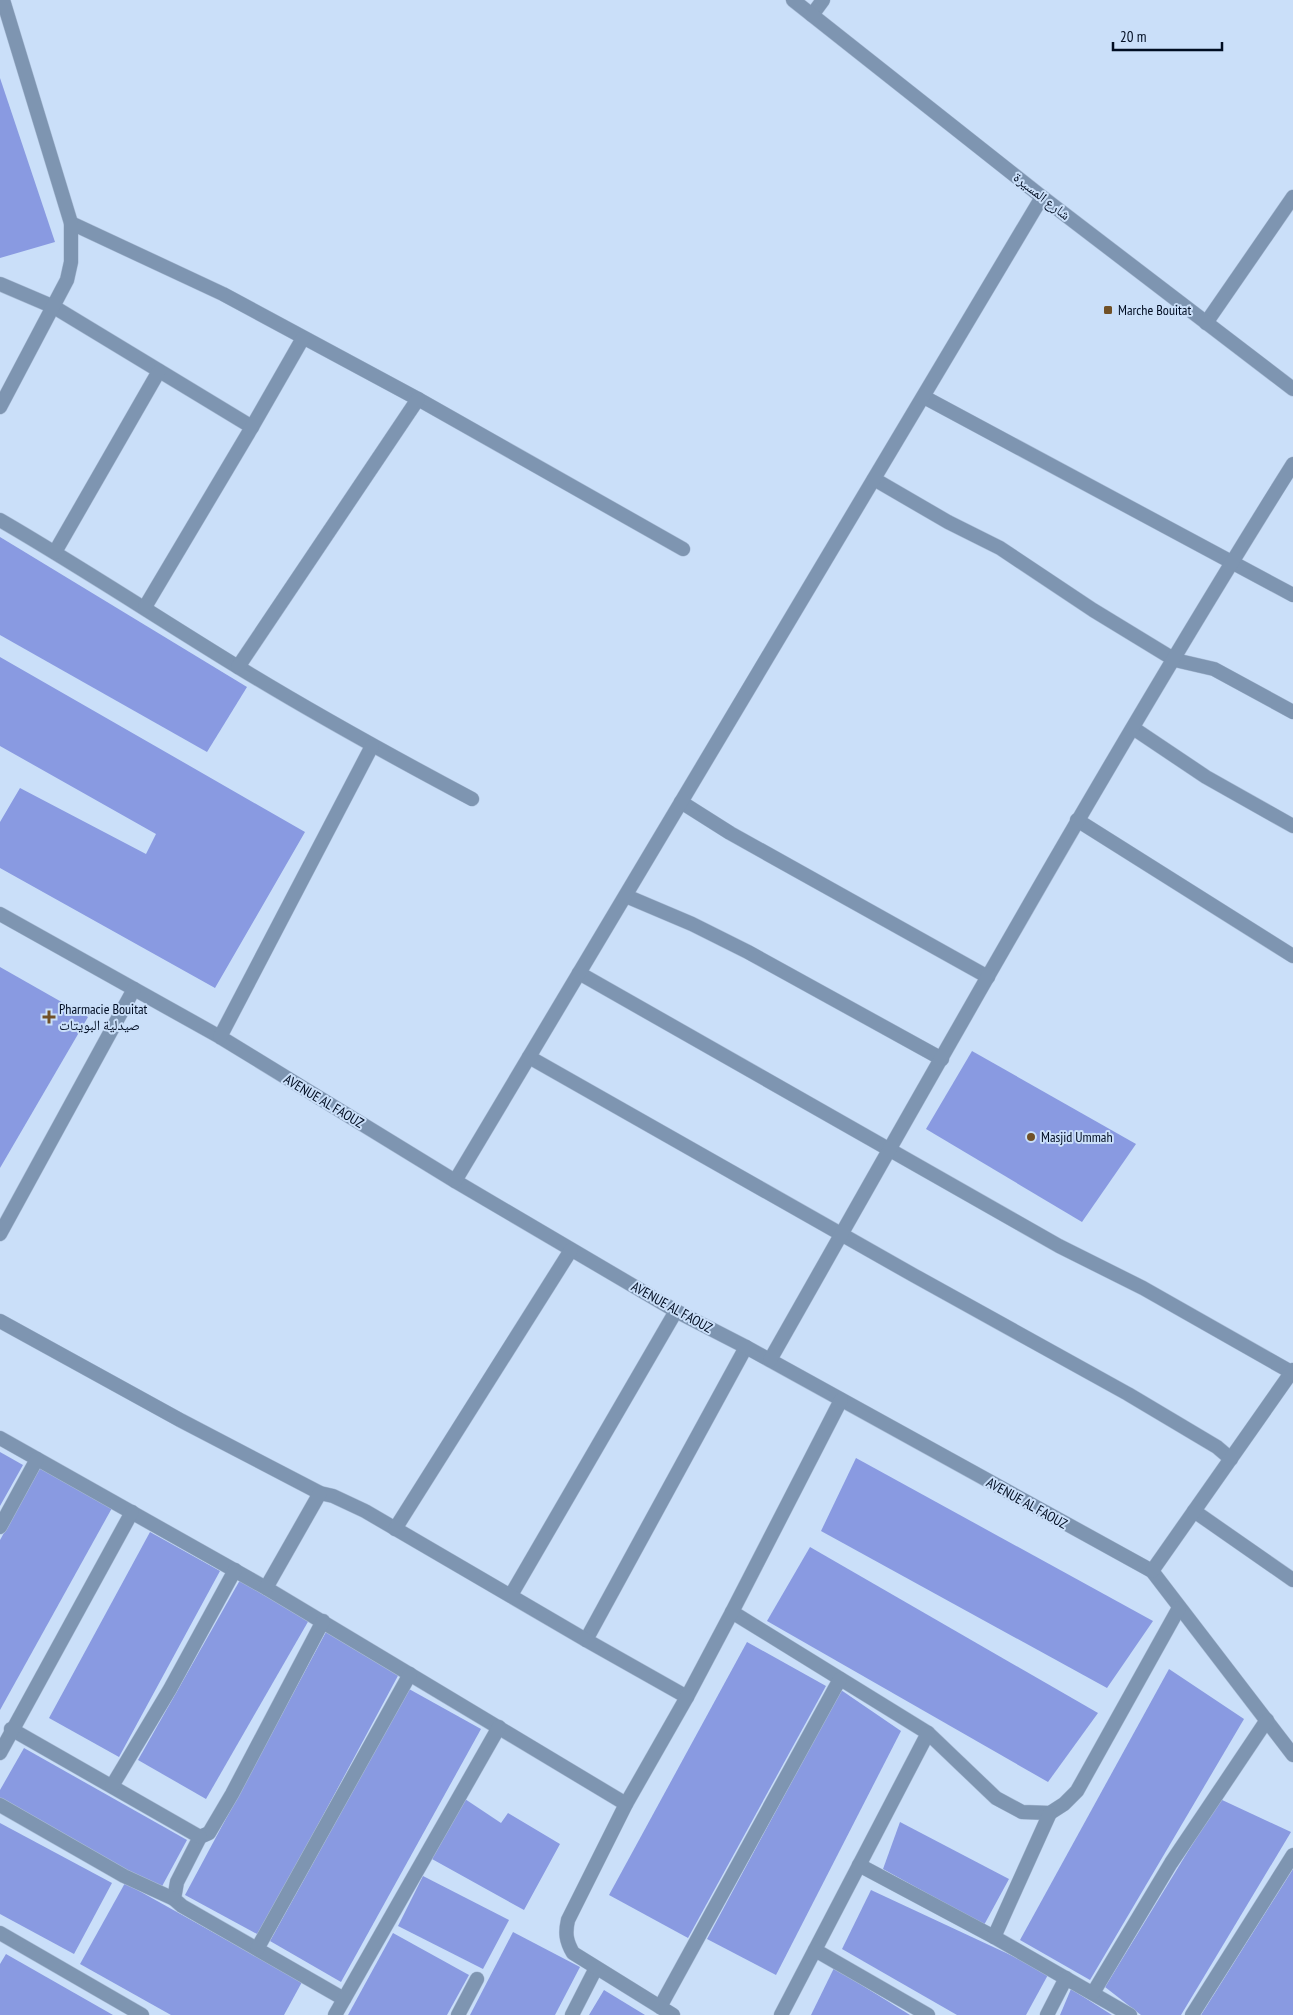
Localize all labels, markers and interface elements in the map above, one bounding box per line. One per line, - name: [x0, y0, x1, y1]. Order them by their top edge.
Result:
- scale bar: [1113, 20, 1222, 52]
- text: 20 m: [1120, 27, 1146, 46]
- street label: شارع المسيرة: [1009, 168, 1074, 225]
- place label: Marche Bouitat: [1118, 301, 1191, 319]
- marker: Marche Bouitat: [1102, 304, 1114, 316]
- place label: Pharmacie Bouitat صيدلية البويتات: [59, 1000, 148, 1034]
- marker: Pharmacie Bouitat صيدلية البويتات: [43, 1011, 55, 1023]
- street label: AVENUE AL FAOUZ: [281, 1070, 367, 1132]
- place label: Masjid Ummah: [1041, 1128, 1113, 1146]
- marker: Masjid Ummah: [1025, 1131, 1037, 1143]
- street label: AVENUE AL FAOUZ: [628, 1277, 716, 1337]
- street label: AVENUE AL FAOUZ: [983, 1473, 1071, 1533]

